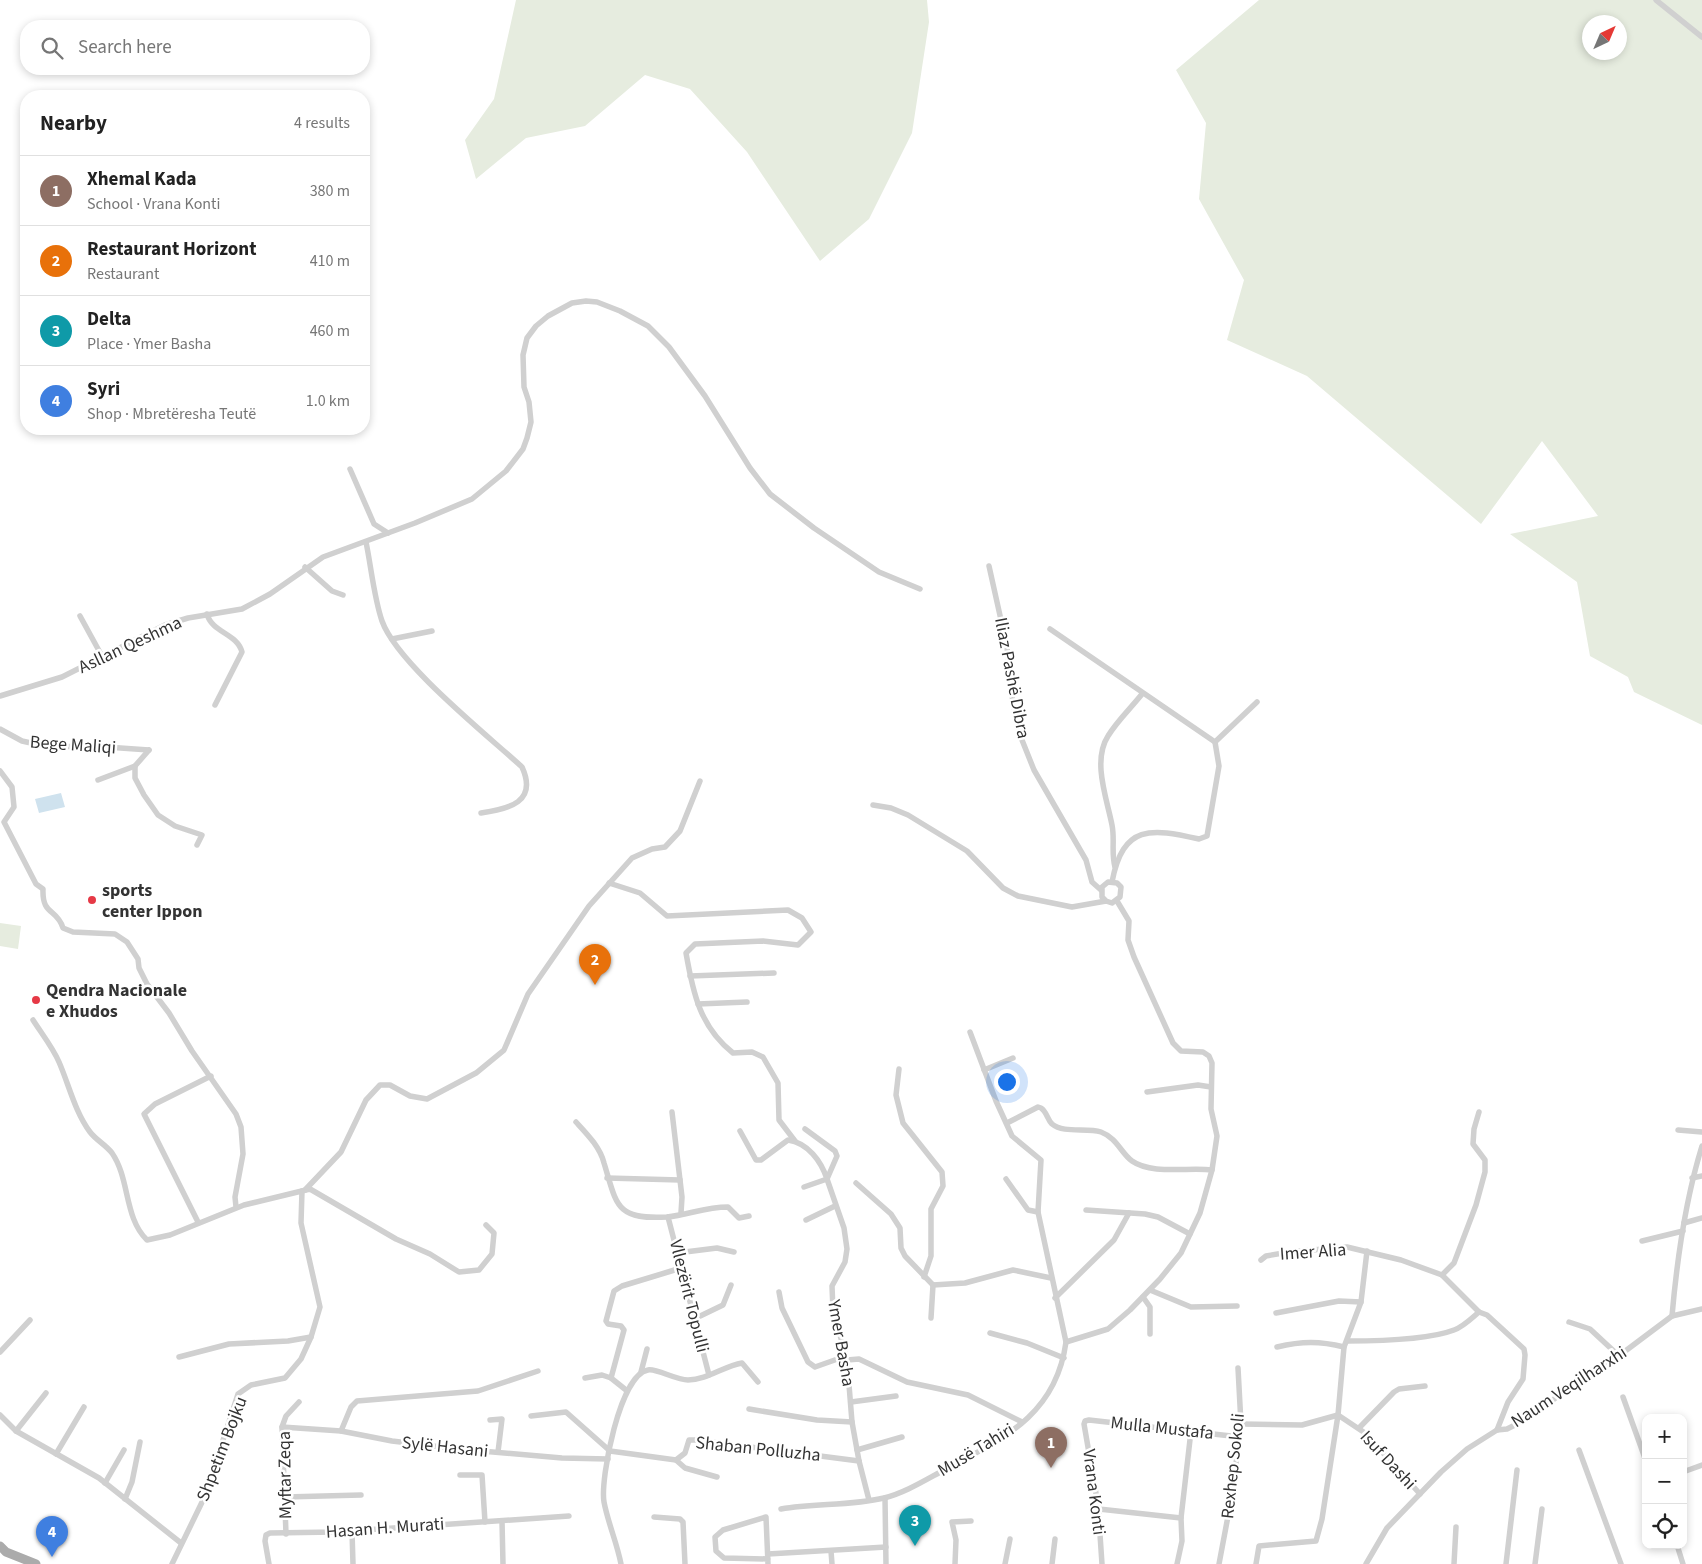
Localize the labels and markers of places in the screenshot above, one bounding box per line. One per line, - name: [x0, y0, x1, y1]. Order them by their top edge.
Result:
- place label: sports center Ippon: [102, 878, 203, 924]
- marker: sports center Ippon: [86, 894, 98, 906]
- pin: 2: [579, 944, 611, 985]
- place label: Qendra Nacionale e Xhudos: [46, 978, 187, 1024]
- marker: Qendra Nacionale e Xhudos: [30, 994, 42, 1006]
- pin: 1: [1035, 1427, 1067, 1468]
- pin: 3: [899, 1505, 931, 1546]
- pin: 4: [36, 1516, 68, 1557]

